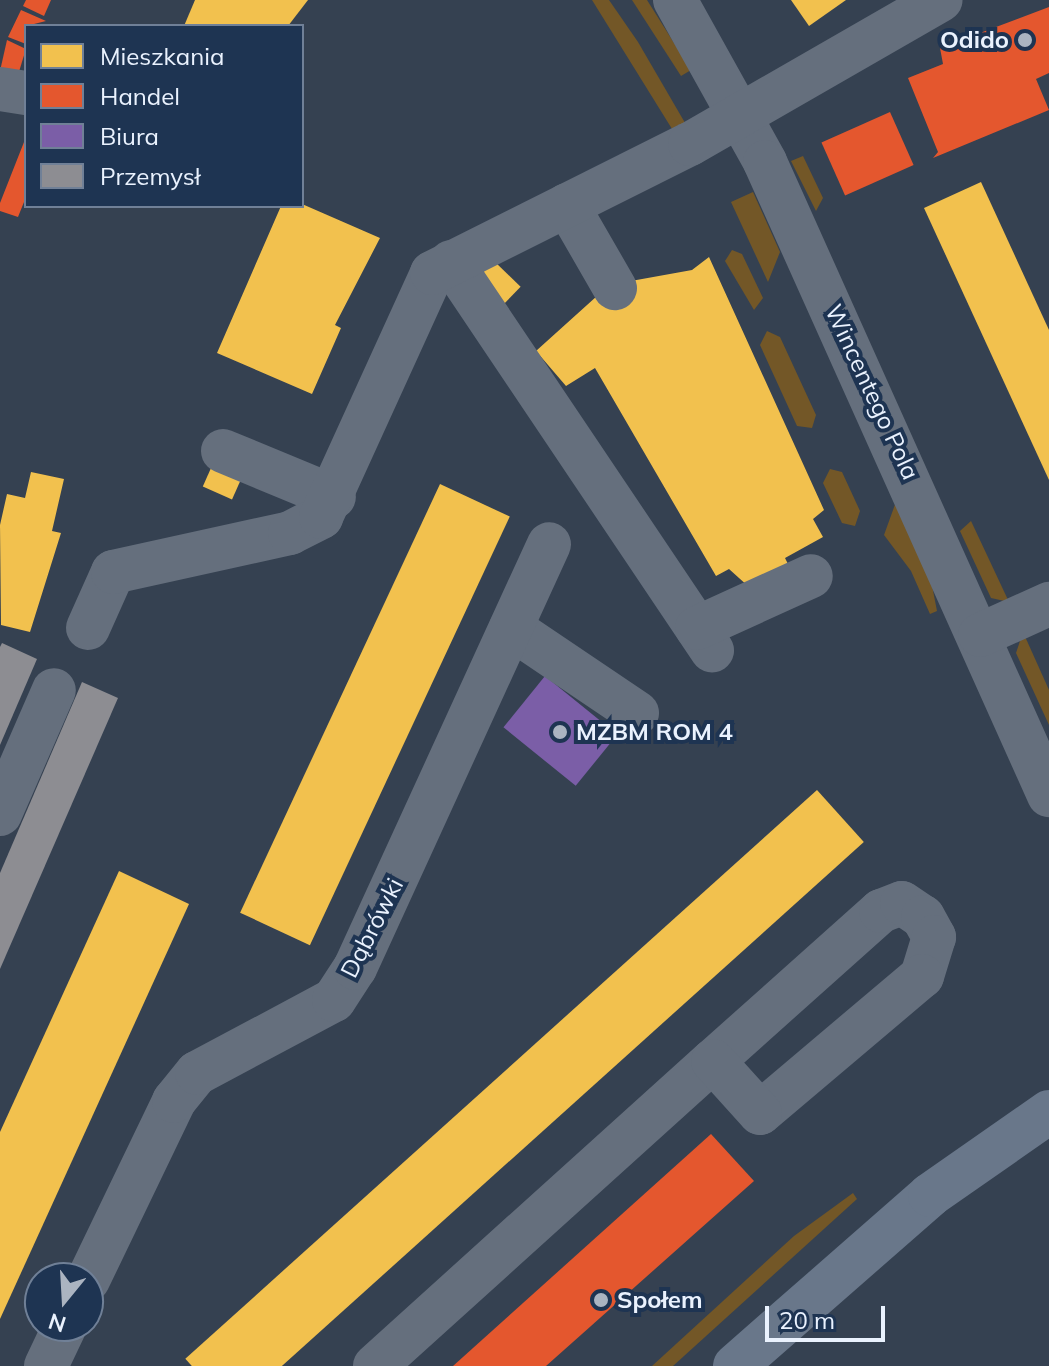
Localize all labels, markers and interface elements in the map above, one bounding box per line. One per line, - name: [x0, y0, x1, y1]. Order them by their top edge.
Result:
- legend: [24, 24, 304, 208]
- place label: Odido: [940, 26, 1009, 54]
- marker: Odido: [1016, 31, 1034, 49]
- text: Mieszkania: [100, 41, 224, 71]
- text: Handel: [100, 81, 180, 111]
- text: Biura: [100, 121, 159, 151]
- text: Przemysł: [100, 161, 200, 191]
- street label: Wincentego Pola: [819, 300, 925, 484]
- place label: MZBM ROM 4: [576, 718, 733, 746]
- marker: MZBM ROM 4: [551, 723, 569, 741]
- street label: Dąbrówki: [335, 873, 409, 983]
- north arrow: [24, 1262, 104, 1342]
- place label: Społem: [617, 1286, 703, 1314]
- scale bar: [769, 1290, 889, 1340]
- marker: Społem: [592, 1291, 610, 1309]
- text: 20 m: [779, 1305, 835, 1335]
- text: N: [45, 1307, 69, 1339]

